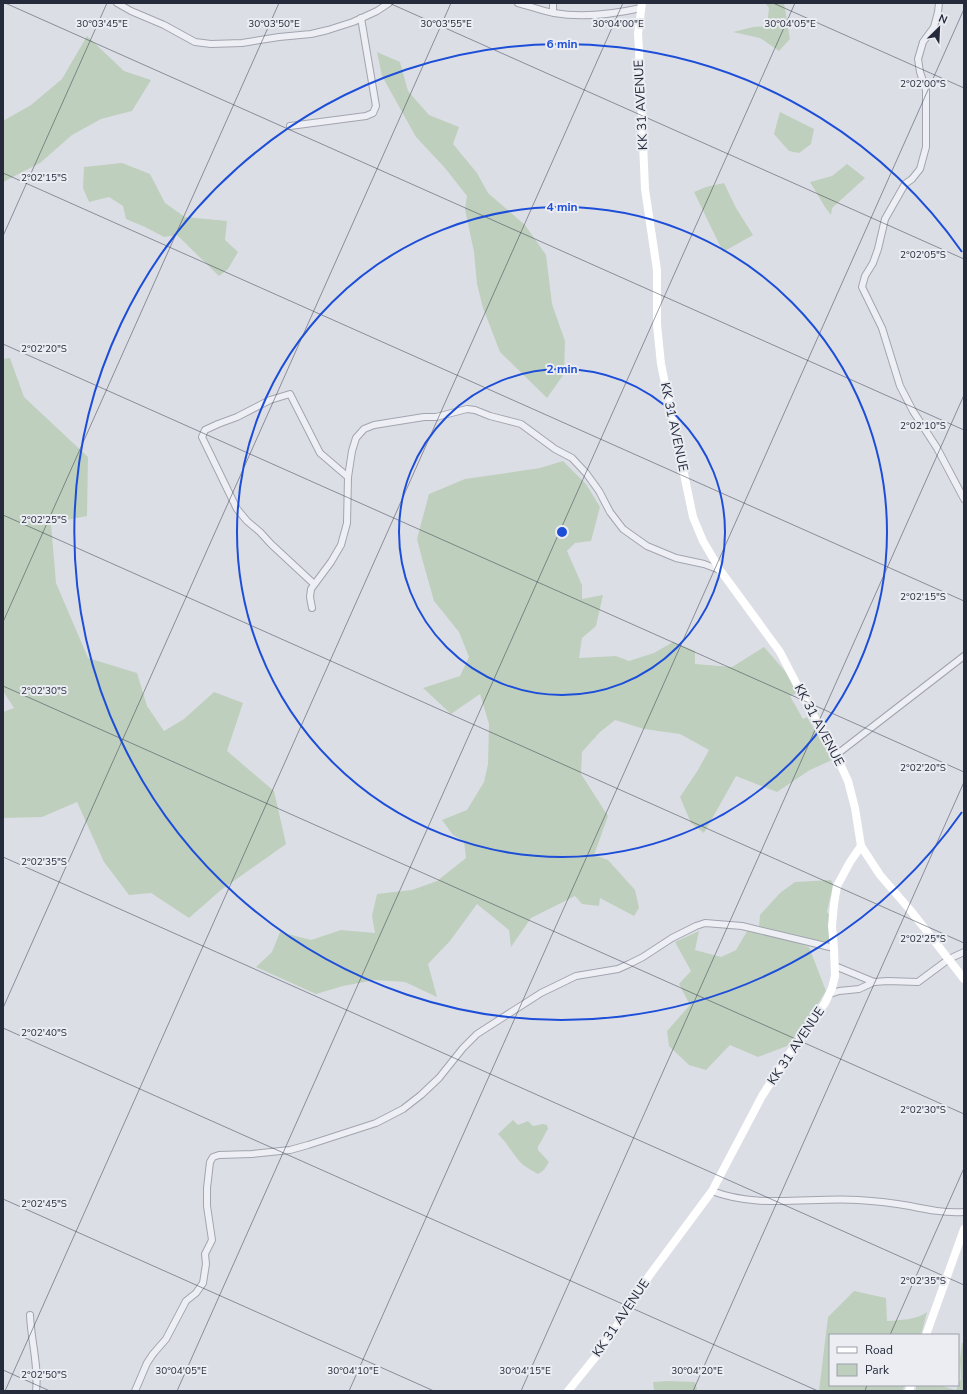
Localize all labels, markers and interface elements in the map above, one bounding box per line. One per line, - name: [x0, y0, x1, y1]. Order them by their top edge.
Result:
- north arrow: [919, 8, 959, 48]
- text: N: [936, 11, 950, 28]
- text: 30°03'45"E: [76, 17, 128, 31]
- text: 30°03'50"E: [248, 17, 300, 31]
- text: 30°03'55"E: [420, 17, 472, 31]
- text: 30°04'00"E: [592, 17, 644, 31]
- text: 30°04'05"E: [764, 17, 816, 31]
- text: 6 min: [546, 36, 578, 52]
- street label: KK 31 AVENUE: [630, 59, 652, 151]
- text: 2°02'00"S: [900, 77, 946, 91]
- text: 2°02'15"S: [21, 171, 67, 185]
- text: 4 min: [546, 199, 578, 215]
- text: 2°02'05"S: [900, 248, 946, 262]
- text: 2°02'20"S: [21, 342, 67, 356]
- text: 2 min: [546, 361, 578, 377]
- street label: KK 31 AVENUE: [656, 381, 692, 473]
- text: 2°02'10"S: [900, 419, 946, 433]
- text: 2°02'25"S: [21, 513, 67, 527]
- centre of rings: [555, 525, 569, 539]
- text: 2°02'15"S: [900, 590, 946, 604]
- street label: KK 31 AVENUE: [790, 681, 848, 769]
- text: 2°02'30"S: [21, 684, 67, 698]
- text: 2°02'20"S: [900, 761, 946, 775]
- text: 2°02'35"S: [21, 855, 67, 869]
- text: 2°02'25"S: [900, 932, 946, 946]
- street label: KK 31 AVENUE: [763, 1003, 829, 1089]
- text: 2°02'40"S: [21, 1026, 67, 1040]
- text: 2°02'30"S: [900, 1103, 946, 1117]
- text: 2°02'45"S: [21, 1197, 67, 1211]
- text: 2°02'35"S: [900, 1274, 946, 1288]
- street label: KK 31 AVENUE: [588, 1275, 654, 1361]
- legend: [829, 1334, 959, 1386]
- text: Road: [865, 1342, 893, 1358]
- text: Park: [865, 1362, 890, 1378]
- text: 30°04'05"E: [155, 1364, 207, 1378]
- text: 30°04'10"E: [327, 1364, 379, 1378]
- text: 30°04'15"E: [499, 1364, 551, 1378]
- text: 30°04'20"E: [671, 1364, 723, 1378]
- text: 2°02'50"S: [21, 1368, 67, 1382]

